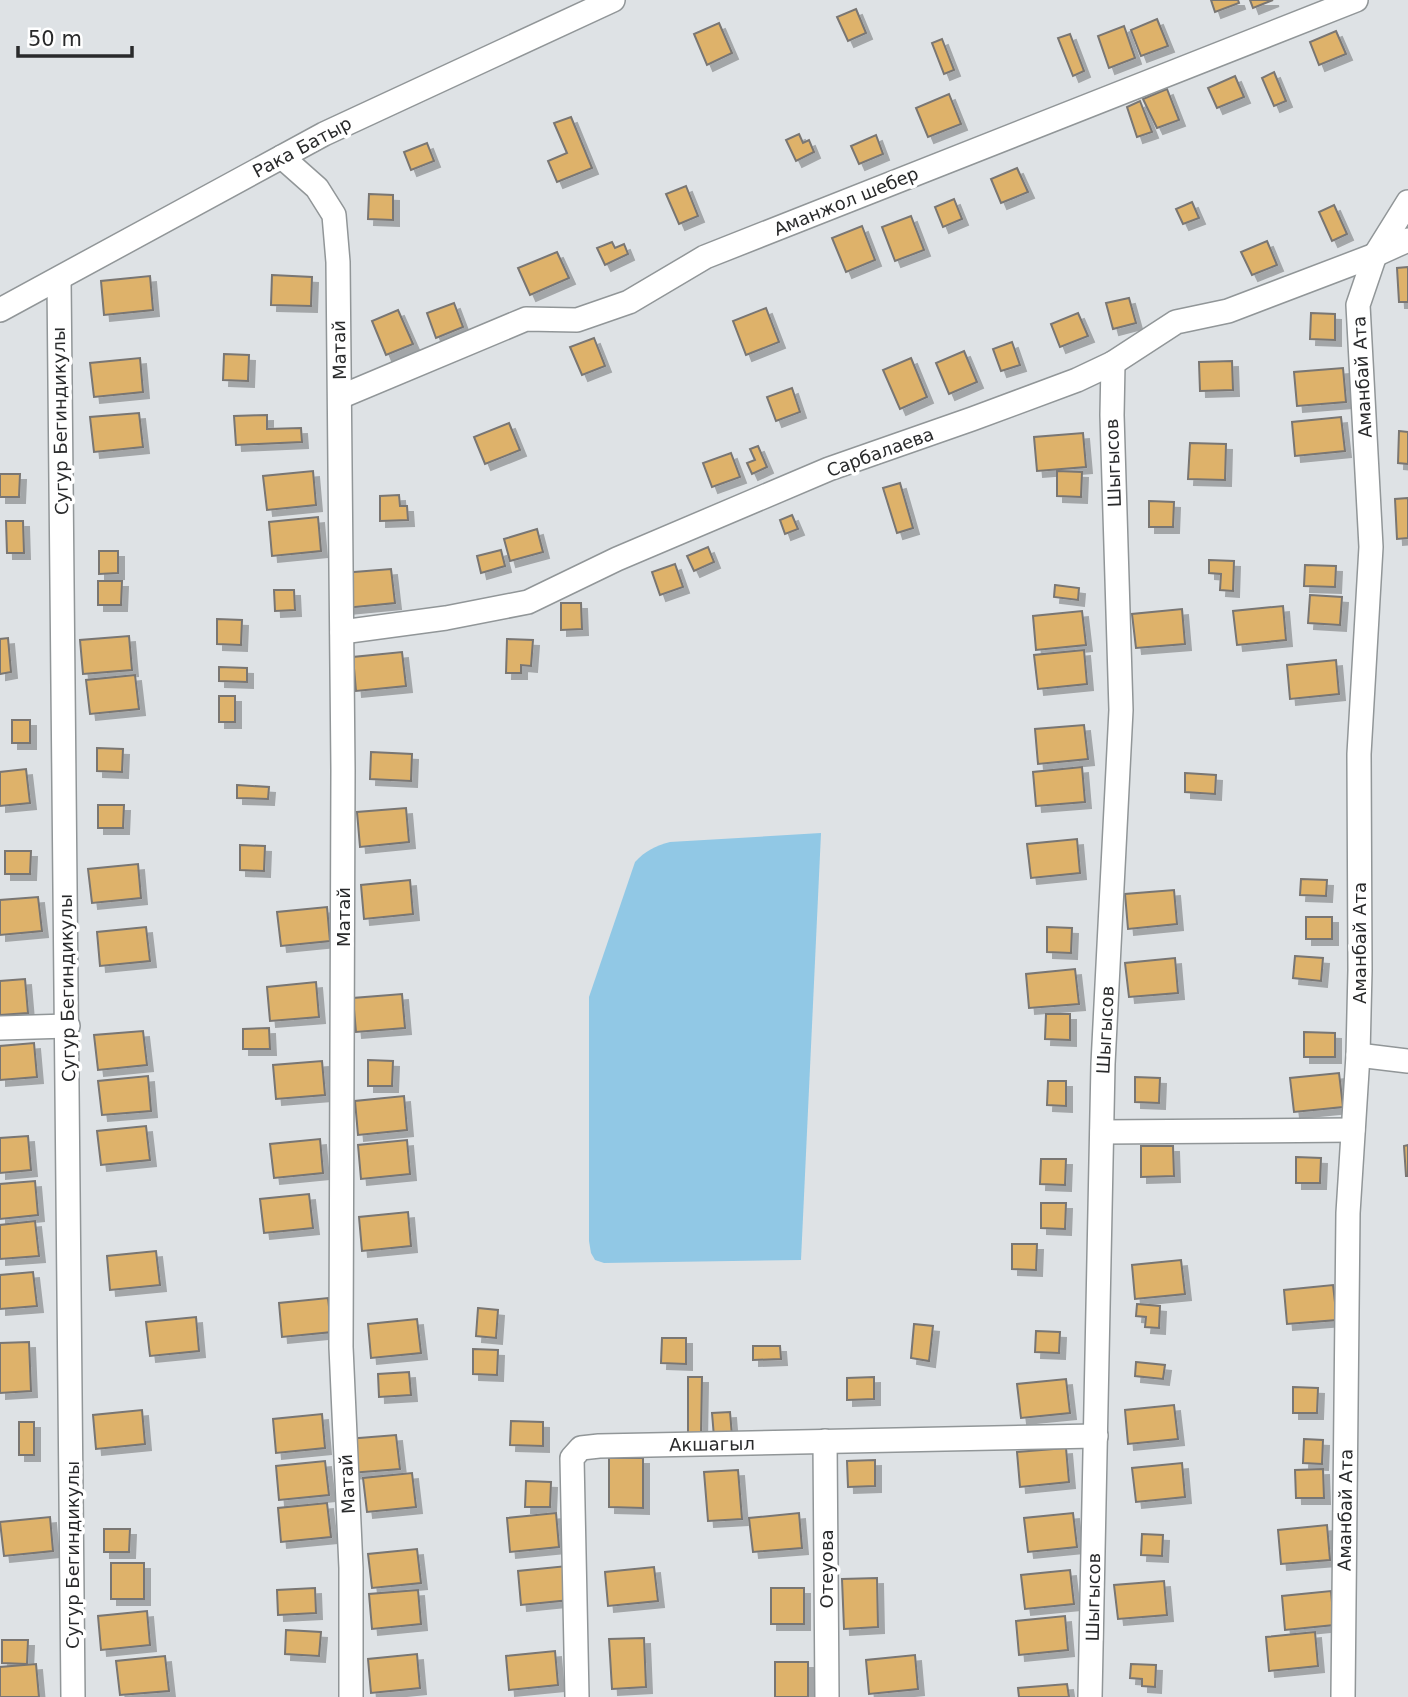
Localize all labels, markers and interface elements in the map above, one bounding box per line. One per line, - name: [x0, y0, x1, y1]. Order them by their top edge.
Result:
- scale bar: [18, 14, 131, 58]
- text: 50 m: [28, 27, 82, 51]
- street label: Рака Батыр: [249, 112, 355, 182]
- street label: Аманжол шебер: [771, 162, 921, 240]
- street label: Аманбай Ата: [1348, 315, 1376, 439]
- street label: Матай: [328, 320, 350, 380]
- street label: Сугур Бегиндикулы: [48, 327, 72, 515]
- street label: Шыгысов: [1101, 418, 1125, 508]
- street label: Сарбалаева: [824, 423, 936, 481]
- street label: Аманбай Ата: [1349, 882, 1370, 1004]
- street label: Матай: [333, 887, 354, 947]
- street label: Сугур Бегиндикулы: [55, 894, 79, 1082]
- street label: Шыгысов: [1092, 985, 1118, 1075]
- street label: Акшагыл: [669, 1433, 755, 1455]
- street label: Аманбай Ата: [1333, 1449, 1357, 1571]
- street label: Матай: [335, 1454, 359, 1514]
- street label: Сугур Бегиндикулы: [62, 1461, 83, 1649]
- street label: Отеуова: [816, 1529, 837, 1609]
- street label: Шыгысов: [1082, 1552, 1104, 1642]

